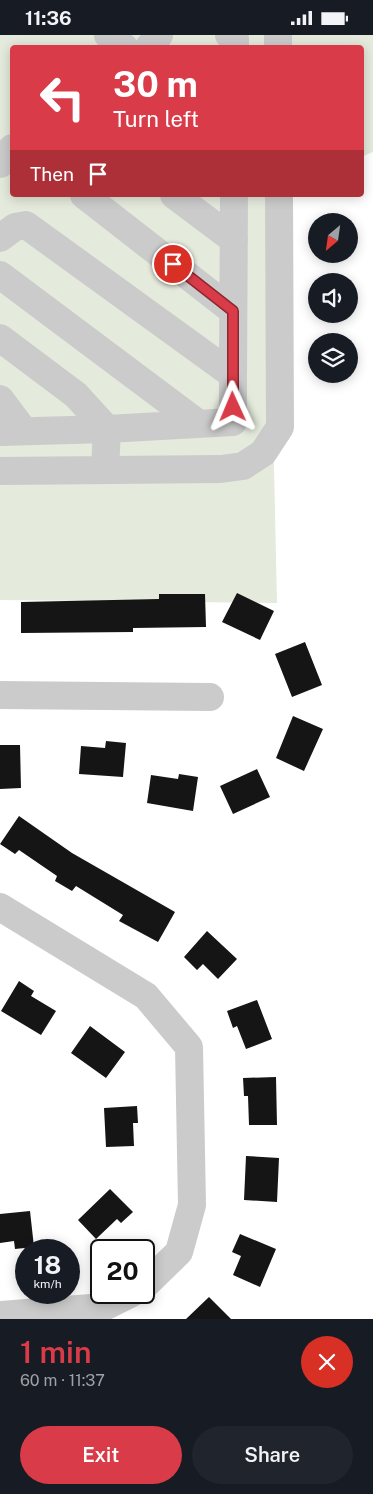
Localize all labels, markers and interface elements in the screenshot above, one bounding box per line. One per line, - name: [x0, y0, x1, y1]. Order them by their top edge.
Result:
- text: 11:36: [25, 7, 72, 29]
- text: 30 m: [113, 64, 198, 105]
- icon: left: [30, 65, 95, 130]
- text: Turn left: [113, 106, 199, 132]
- icon: arrive: [84, 160, 112, 188]
- text: Then: [30, 163, 74, 185]
- north arrow: [308, 213, 358, 263]
- map controls: [308, 213, 358, 383]
- pin: [152, 243, 194, 285]
- icon: arrive: [159, 250, 187, 278]
- button: sound: [308, 273, 358, 323]
- button: layers: [308, 333, 358, 383]
- position arrow: [206, 380, 258, 432]
- speed limit sign: 20: [90, 1239, 155, 1304]
- text: 18: [34, 1250, 61, 1280]
- text: km/h: [33, 1277, 62, 1291]
- text: 1 min: [20, 1334, 91, 1370]
- button: close: [301, 1336, 353, 1388]
- text: 60 m · 11:37: [20, 1371, 105, 1390]
- button: Exit: [20, 1426, 182, 1484]
- button: Share: [192, 1426, 353, 1484]

